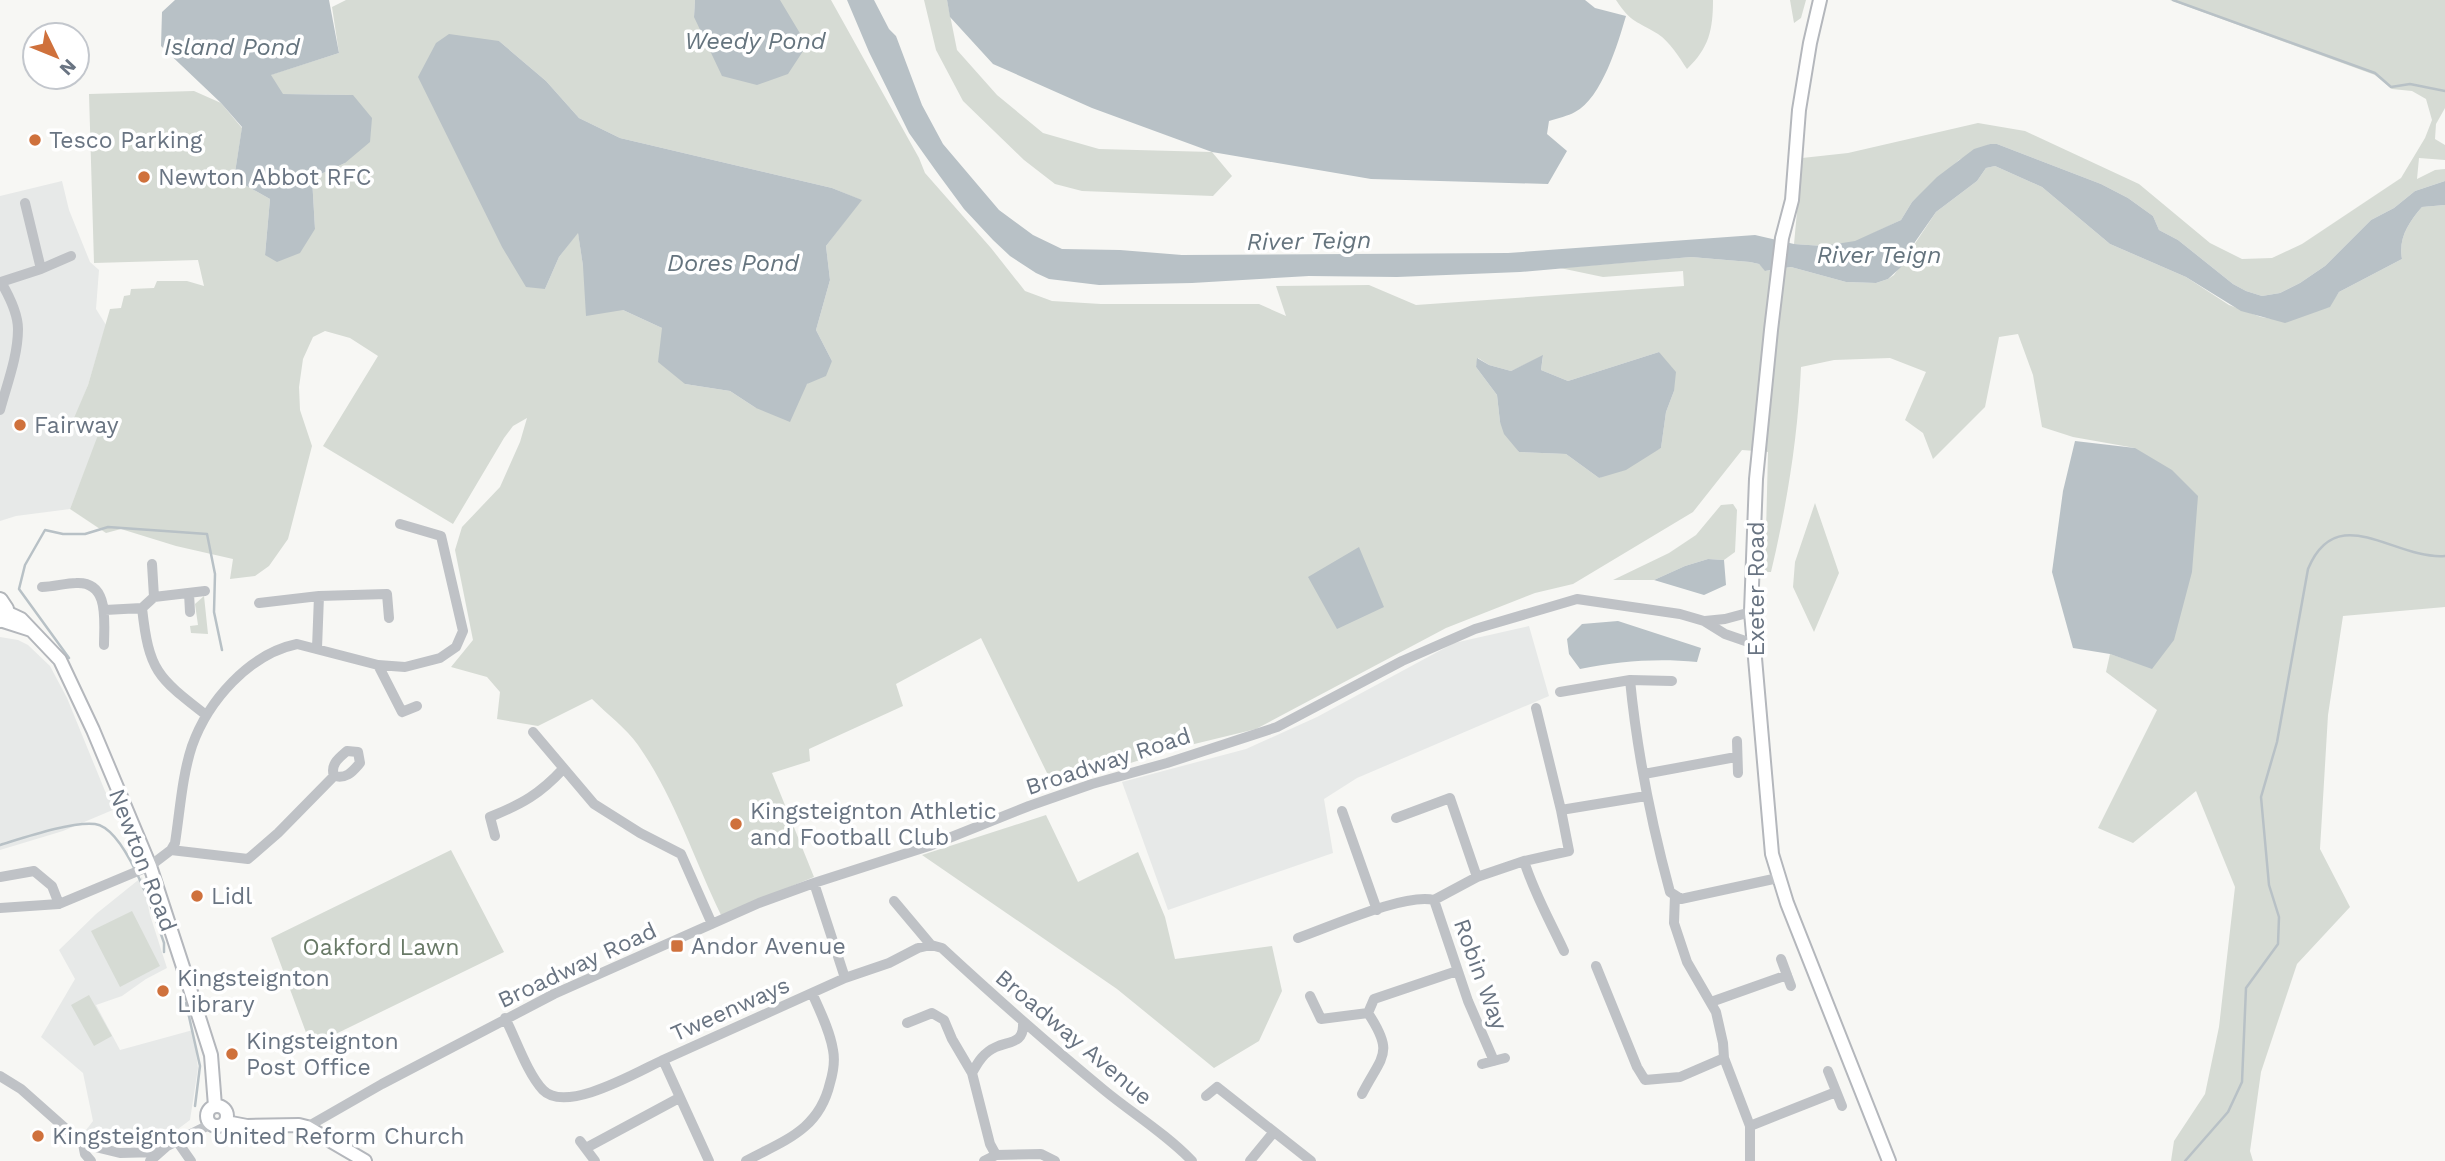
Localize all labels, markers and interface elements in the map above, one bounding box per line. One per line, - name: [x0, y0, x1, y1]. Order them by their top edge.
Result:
- north arrow: [21, 21, 91, 91]
- water label: Weedy Pond: [684, 27, 827, 55]
- water label: Island Pond: [164, 33, 301, 61]
- text: N: [55, 54, 81, 80]
- place label: Tesco Parking: [49, 127, 203, 154]
- marker: Tesco Parking: [27, 132, 43, 148]
- place label: Newton Abbot RFC: [158, 164, 371, 191]
- marker: Newton Abbot RFC: [136, 169, 152, 185]
- water label: River Teign: [1246, 226, 1372, 256]
- water label: River Teign: [1817, 241, 1941, 269]
- water label: Dores Pond: [667, 249, 800, 277]
- place label: Fairway: [34, 412, 119, 439]
- marker: Fairway: [12, 417, 28, 433]
- street label: Exeter Road: [1743, 521, 1770, 657]
- street label: Broadway Road: [1022, 722, 1194, 801]
- street label: Newton Road: [103, 785, 182, 935]
- place label: Kingsteignton Athletic and Football Club: [750, 798, 997, 851]
- marker: Kingsteignton Athletic and Football Club: [728, 816, 744, 832]
- place label: Lidl: [211, 883, 252, 910]
- marker: Lidl: [189, 888, 205, 904]
- street label: Robin Way: [1448, 915, 1513, 1033]
- street label: Broadway Road: [494, 917, 661, 1014]
- place label: Andor Avenue: [691, 933, 846, 960]
- park label: Oakford Lawn: [302, 934, 460, 961]
- marker: Andor Avenue: [669, 938, 685, 954]
- street label: Broadway Avenue: [990, 964, 1157, 1111]
- place label: Kingsteignton Library: [177, 965, 330, 1018]
- street label: Tweenways: [667, 971, 794, 1048]
- marker: Kingsteignton Library: [155, 983, 171, 999]
- place label: Kingsteignton Post Office: [246, 1028, 399, 1081]
- marker: Kingsteignton Post Office: [224, 1046, 240, 1062]
- place label: Kingsteignton United Reform Church: [52, 1123, 464, 1150]
- marker: Kingsteignton United Reform Church: [30, 1128, 46, 1144]

